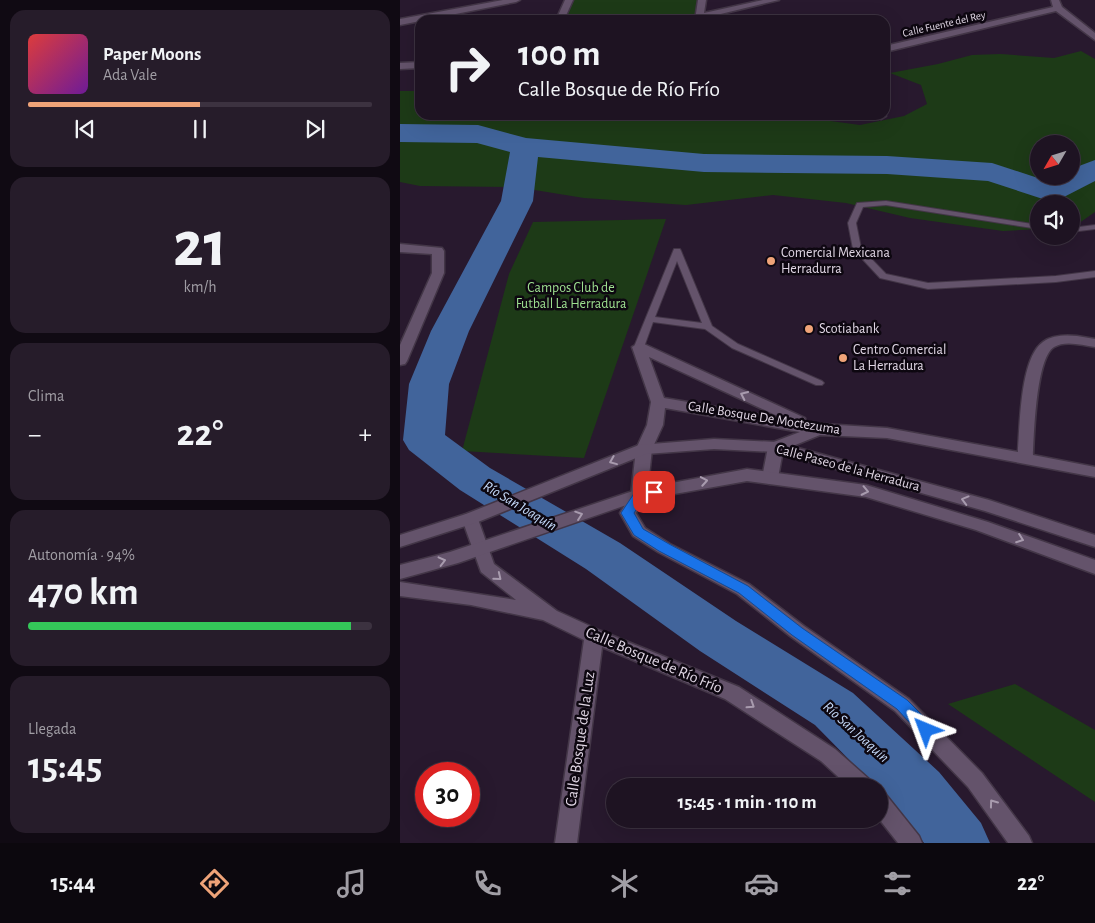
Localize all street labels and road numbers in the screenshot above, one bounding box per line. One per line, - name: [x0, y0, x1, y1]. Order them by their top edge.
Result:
- street label: Calle Fuente del Rey: [901, 9, 987, 39]
- street label: Calle Bosque De Moctezuma: [687, 399, 842, 437]
- street label: Calle Paseo de la Herradura: [775, 442, 922, 494]
- street label: Calle Bosque de Río Frío: [583, 624, 725, 696]
- street label: Calle Bosque de la Luz: [563, 670, 597, 807]

